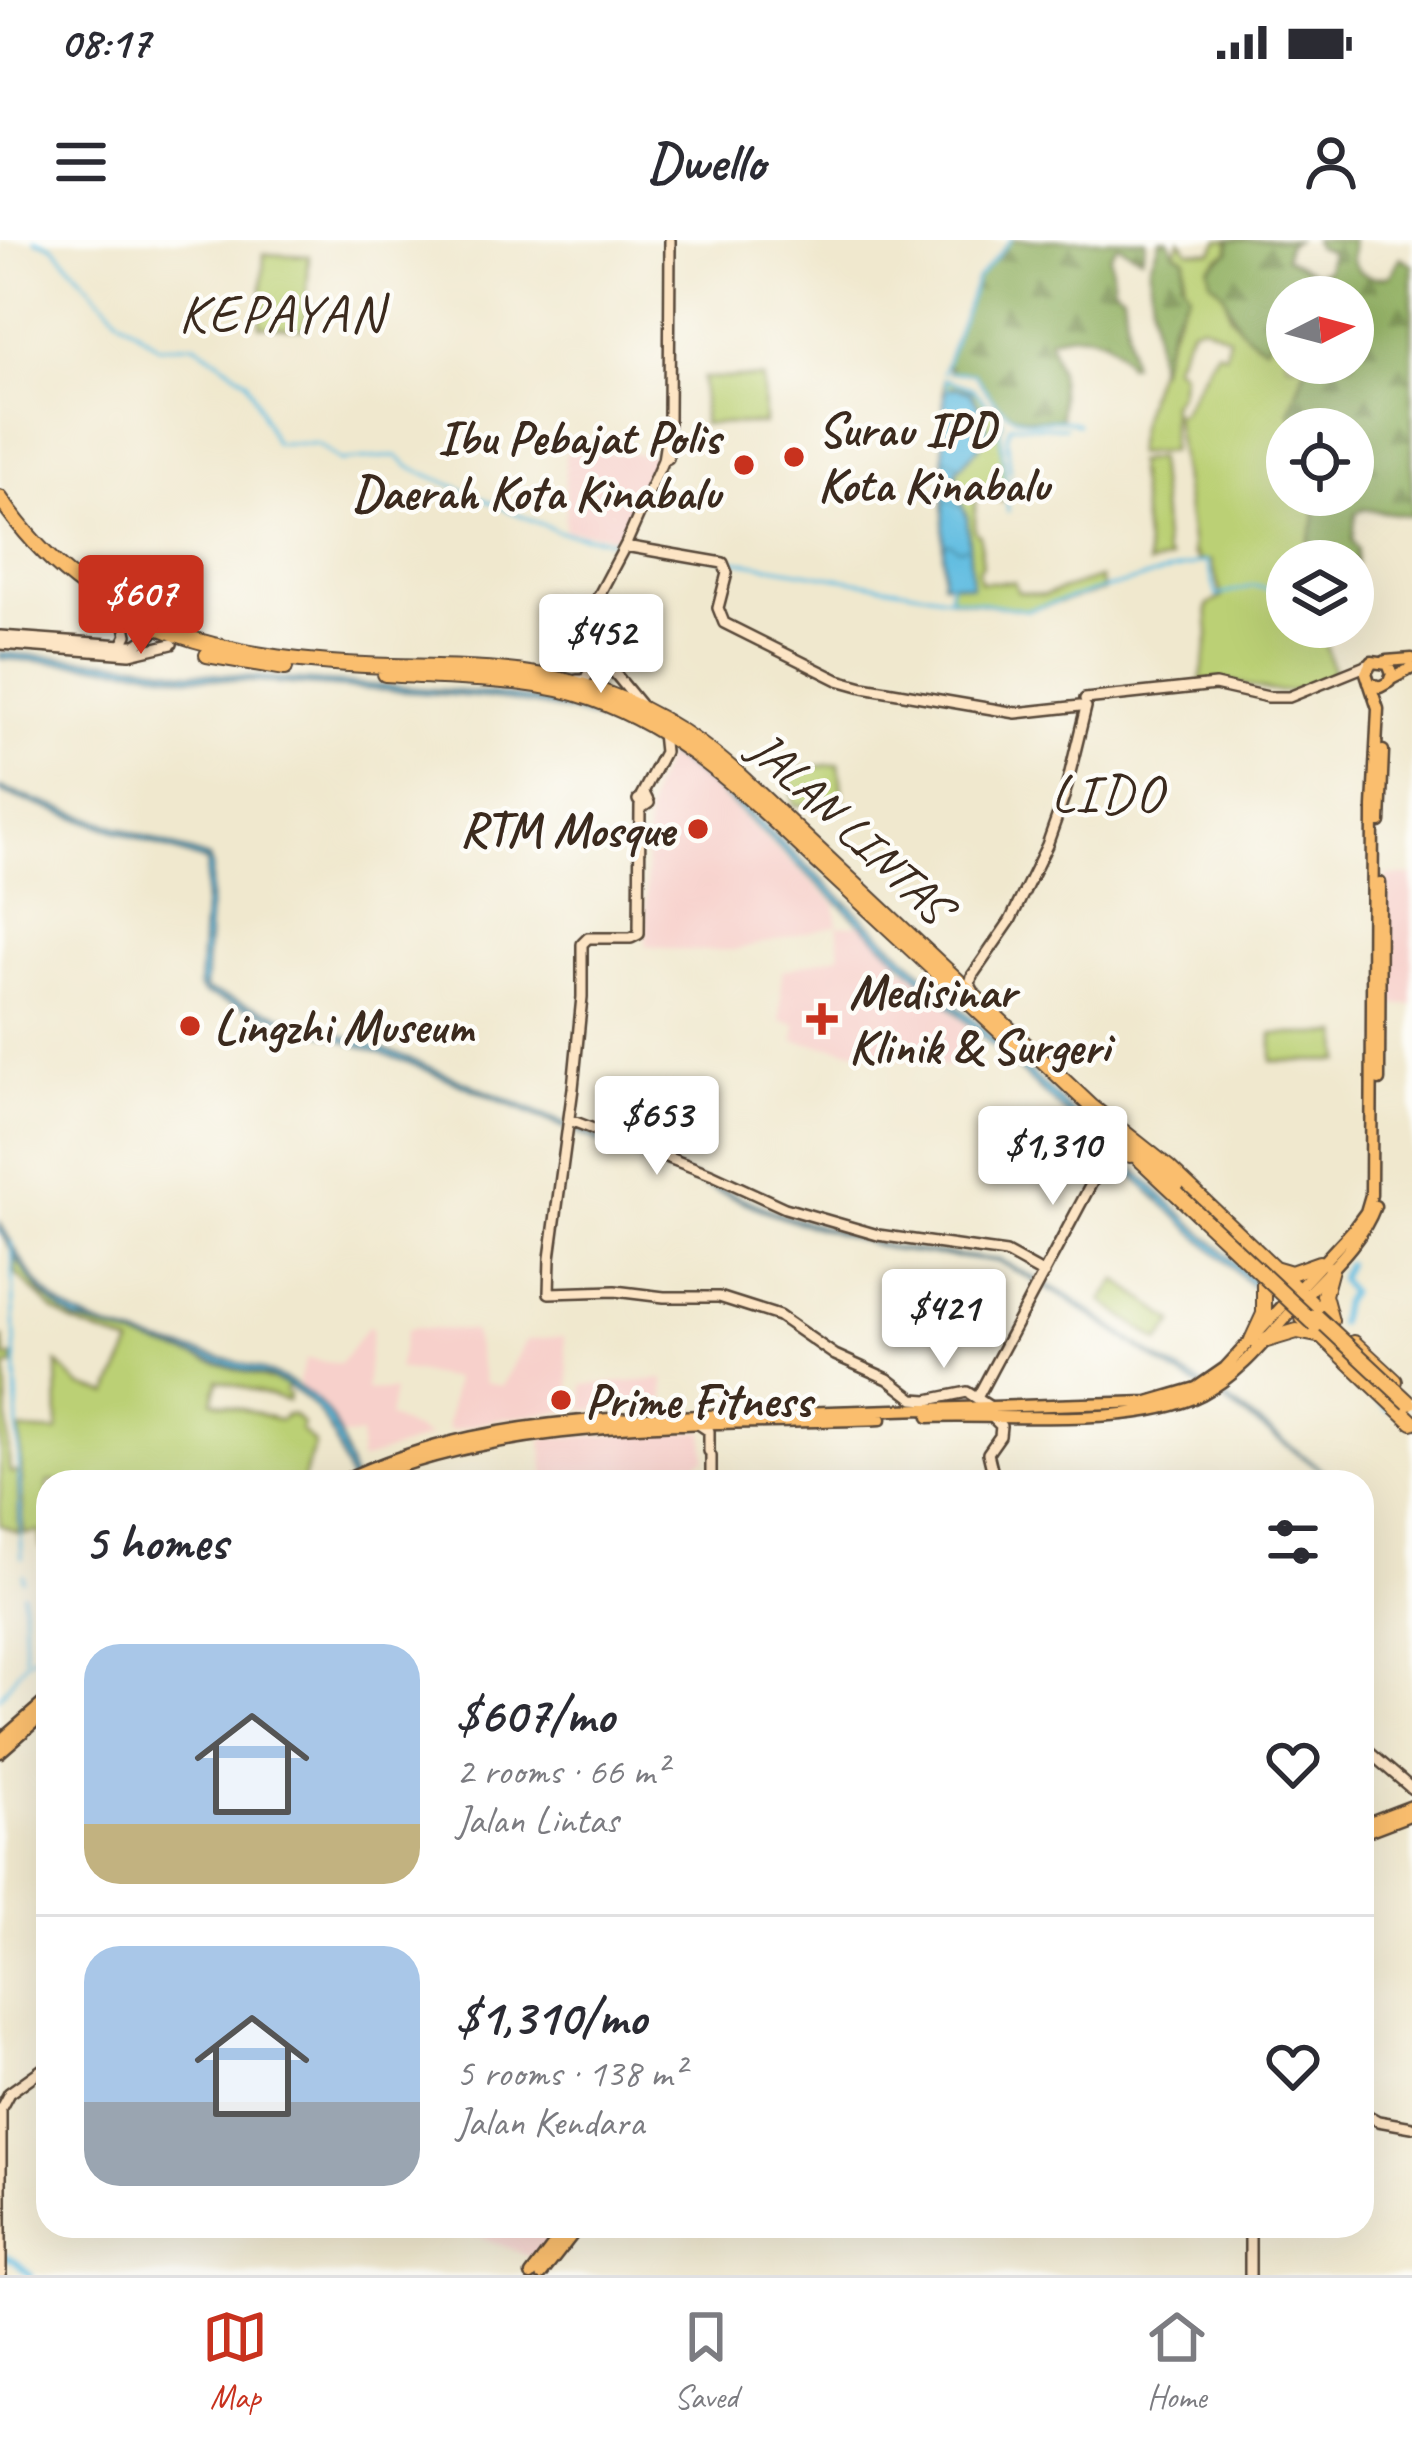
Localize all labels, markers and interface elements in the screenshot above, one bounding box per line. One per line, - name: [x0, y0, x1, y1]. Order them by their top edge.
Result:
- text: 08:17: [60, 14, 150, 71]
- text: Dwello: [647, 128, 765, 196]
- icon: menu: [48, 129, 114, 195]
- icon: person: [1298, 129, 1364, 195]
- north arrow: [1266, 276, 1374, 384]
- map controls: [1266, 276, 1374, 648]
- district label: KEPAYAN: [179, 279, 390, 347]
- place label: Surau IPD Kota Kinabalu: [818, 400, 1053, 515]
- place label: Ibu Pebajat Polis Daerah Kota Kinabalu: [352, 408, 724, 523]
- button: locate: [1266, 408, 1374, 516]
- marker: Surau IPD Kota Kinabalu: [781, 444, 807, 470]
- marker: Ibu Pebajat Polis Daerah Kota Kinabalu: [731, 452, 757, 478]
- button: layers: [1266, 540, 1374, 648]
- pin: $607: [70, 555, 212, 657]
- text: $607: [106, 569, 176, 618]
- pin: $452: [530, 594, 672, 696]
- text: $452: [566, 608, 636, 657]
- street label: JALAN LINTAS: [736, 717, 970, 941]
- district label: LIDO: [1051, 759, 1167, 827]
- place label: RTM Mosque: [460, 800, 678, 860]
- marker: RTM Mosque: [685, 816, 711, 842]
- place label: Medisinar Klinik & Surgeri: [849, 962, 1116, 1077]
- place label: Lingzhi Museum: [214, 997, 476, 1057]
- marker: Medisinar Klinik & Surgeri: [806, 1003, 838, 1035]
- marker: Lingzhi Museum: [177, 1013, 203, 1039]
- pin: $653: [586, 1076, 728, 1178]
- text: $653: [622, 1090, 692, 1139]
- pin: $1,310: [955, 1106, 1151, 1208]
- text: $1,310: [1005, 1120, 1101, 1169]
- pin: $421: [873, 1269, 1015, 1371]
- text: $421: [909, 1283, 979, 1332]
- place label: Prime Fitness: [585, 1371, 815, 1431]
- marker: Prime Fitness: [548, 1387, 574, 1413]
- icon: filters: [1260, 1509, 1326, 1575]
- text: 5 homes: [84, 1510, 227, 1574]
- text: $607/mo: [456, 1683, 614, 1747]
- icon: home: [180, 1692, 324, 1836]
- icon: heart: [1260, 1731, 1326, 1797]
- text: 2 rooms · 66 m²: [456, 1747, 667, 1796]
- text: Jalan Lintas: [456, 1796, 619, 1845]
- text: $1,310/mo: [456, 1985, 646, 2049]
- icon: home: [180, 1994, 324, 2138]
- icon: heart: [1260, 2033, 1326, 2099]
- text: 5 rooms · 138 m²: [456, 2049, 684, 2098]
- text: Jalan Kendara: [456, 2098, 644, 2147]
- tab: Map: [202, 2304, 268, 2418]
- tab: Saved: [673, 2304, 739, 2418]
- tab: Home: [1144, 2304, 1210, 2418]

